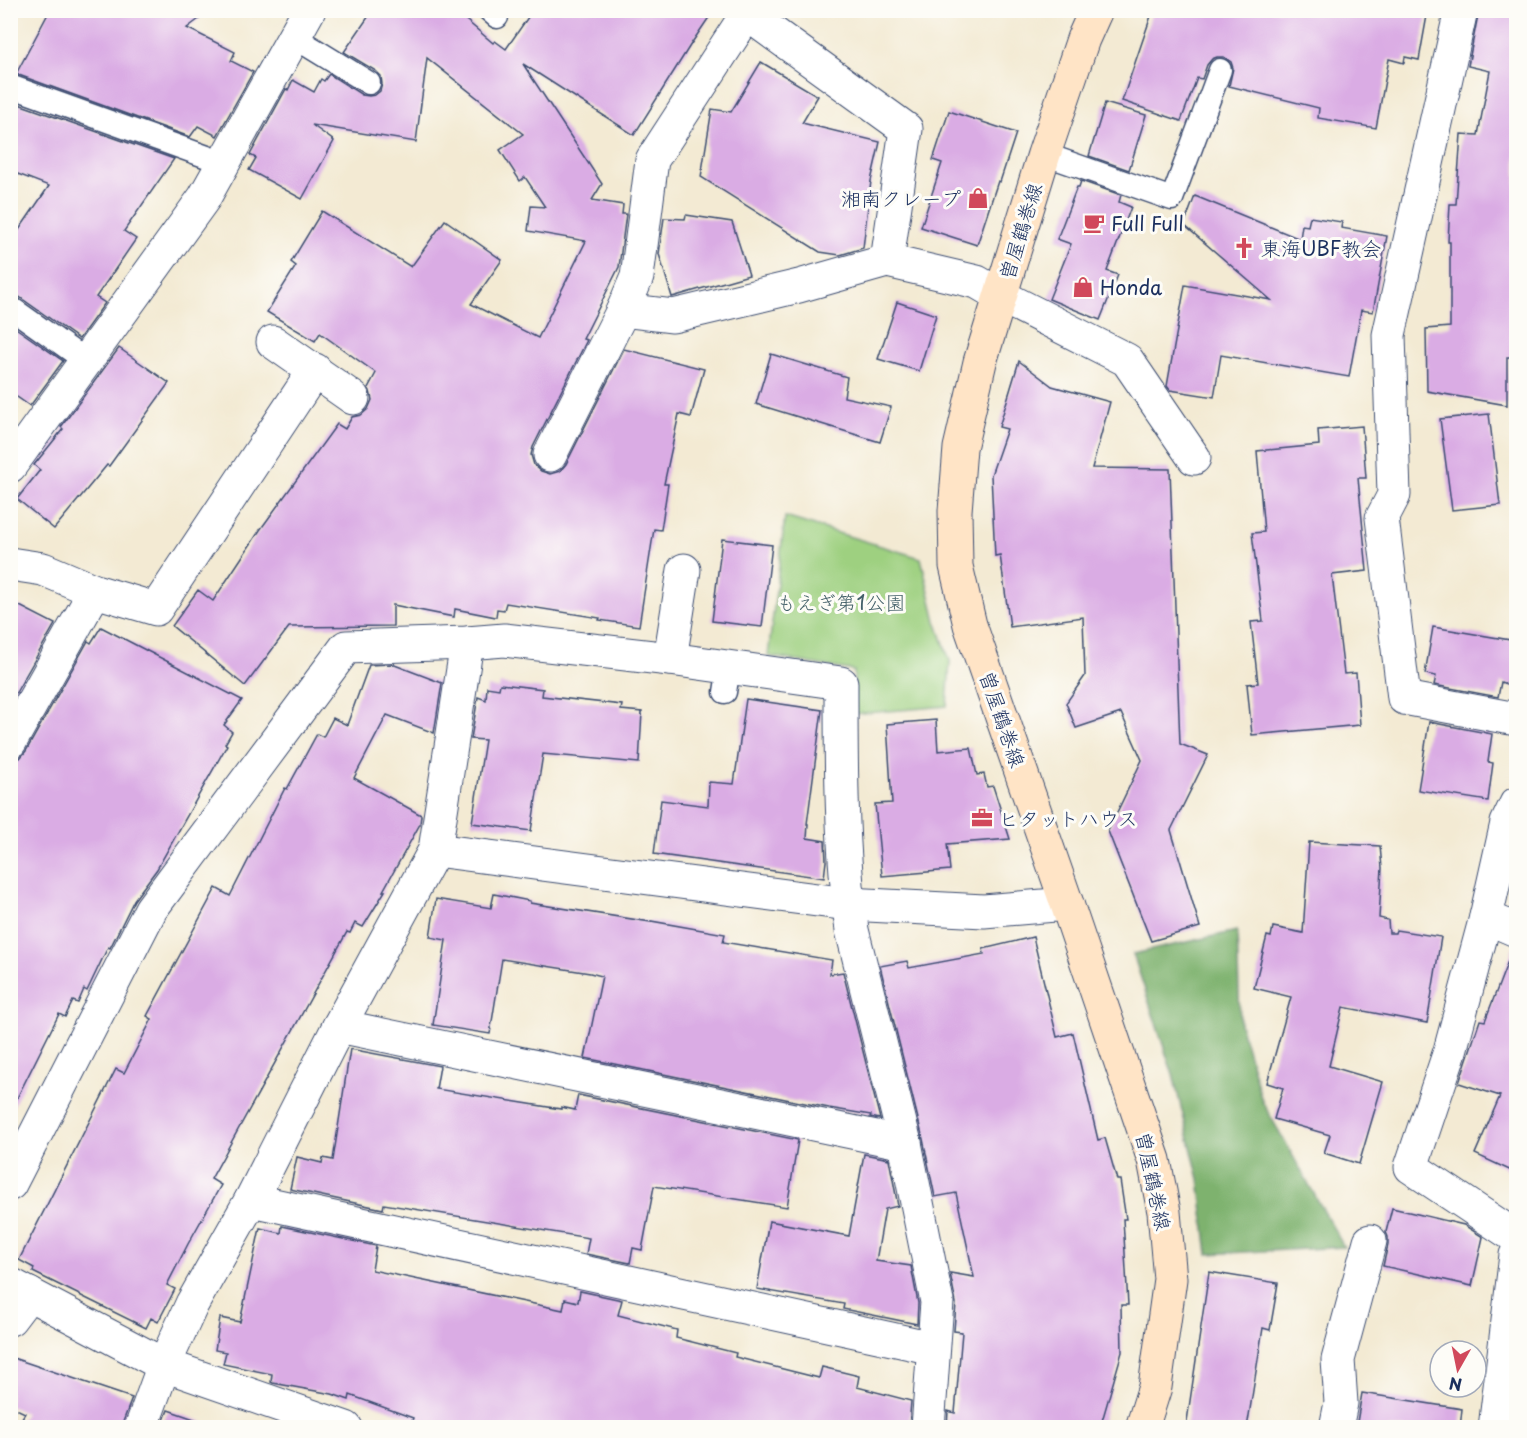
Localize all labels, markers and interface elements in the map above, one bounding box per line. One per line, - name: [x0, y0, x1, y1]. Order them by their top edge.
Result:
- street label: 曽屋鶴巻線: [991, 179, 1049, 283]
- place label: 湘南クレープ: [841, 183, 961, 213]
- shop icon: 湘南クレープ: [966, 186, 990, 210]
- place label: Full Full: [1111, 208, 1184, 238]
- cafe icon: Full Full: [1082, 211, 1106, 235]
- place label: 東海UBF教会: [1261, 233, 1381, 263]
- church icon: 東海UBF教会: [1232, 236, 1256, 260]
- place label: Honda: [1100, 272, 1163, 302]
- shop icon: Honda: [1071, 275, 1095, 299]
- park label: もえぎ第1公園: [777, 587, 905, 617]
- street label: 曽屋鶴巻線: [973, 667, 1033, 771]
- place label: ヒタットハウス: [999, 803, 1138, 833]
- office icon: ヒタットハウス: [970, 806, 994, 830]
- street label: 曽屋鶴巻線: [1129, 1129, 1179, 1233]
- north arrow: [1428, 1339, 1488, 1399]
- text: N: [1447, 1372, 1464, 1398]

